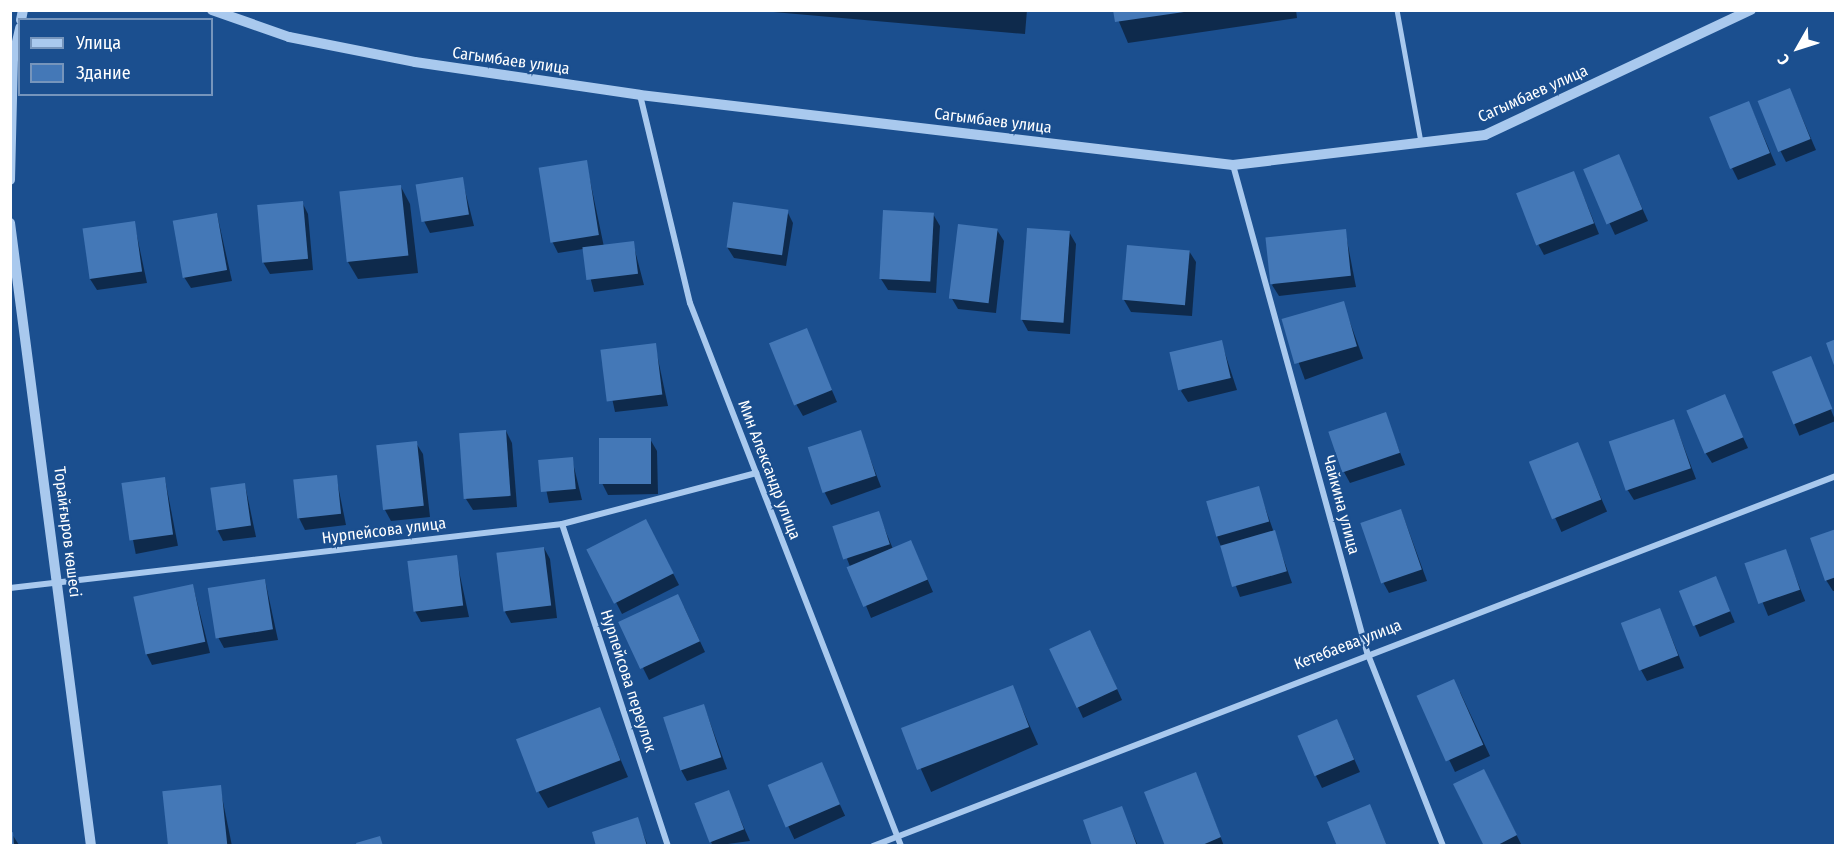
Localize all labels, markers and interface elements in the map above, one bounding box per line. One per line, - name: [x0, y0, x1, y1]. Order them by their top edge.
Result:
- legend: [18, 18, 213, 96]
- north arrow: [1768, 18, 1828, 78]
- text: Улица: [76, 32, 121, 54]
- street label: Сагымбаев улица: [451, 43, 571, 79]
- text: С: [1774, 50, 1794, 69]
- street label: Сагымбаев улица: [1475, 61, 1591, 127]
- text: Здание: [76, 62, 131, 84]
- street label: Сагымбаев улица: [933, 104, 1053, 138]
- street label: Мин Александр улица: [734, 398, 804, 542]
- street label: Чайкина улица: [1319, 453, 1363, 557]
- street label: Торайғыров көшесі: [49, 466, 85, 598]
- street label: Нурпейсова улица: [321, 514, 447, 548]
- street label: Нурпейсова переулок: [596, 607, 660, 755]
- street label: Кетебаева улица: [1292, 616, 1404, 674]

